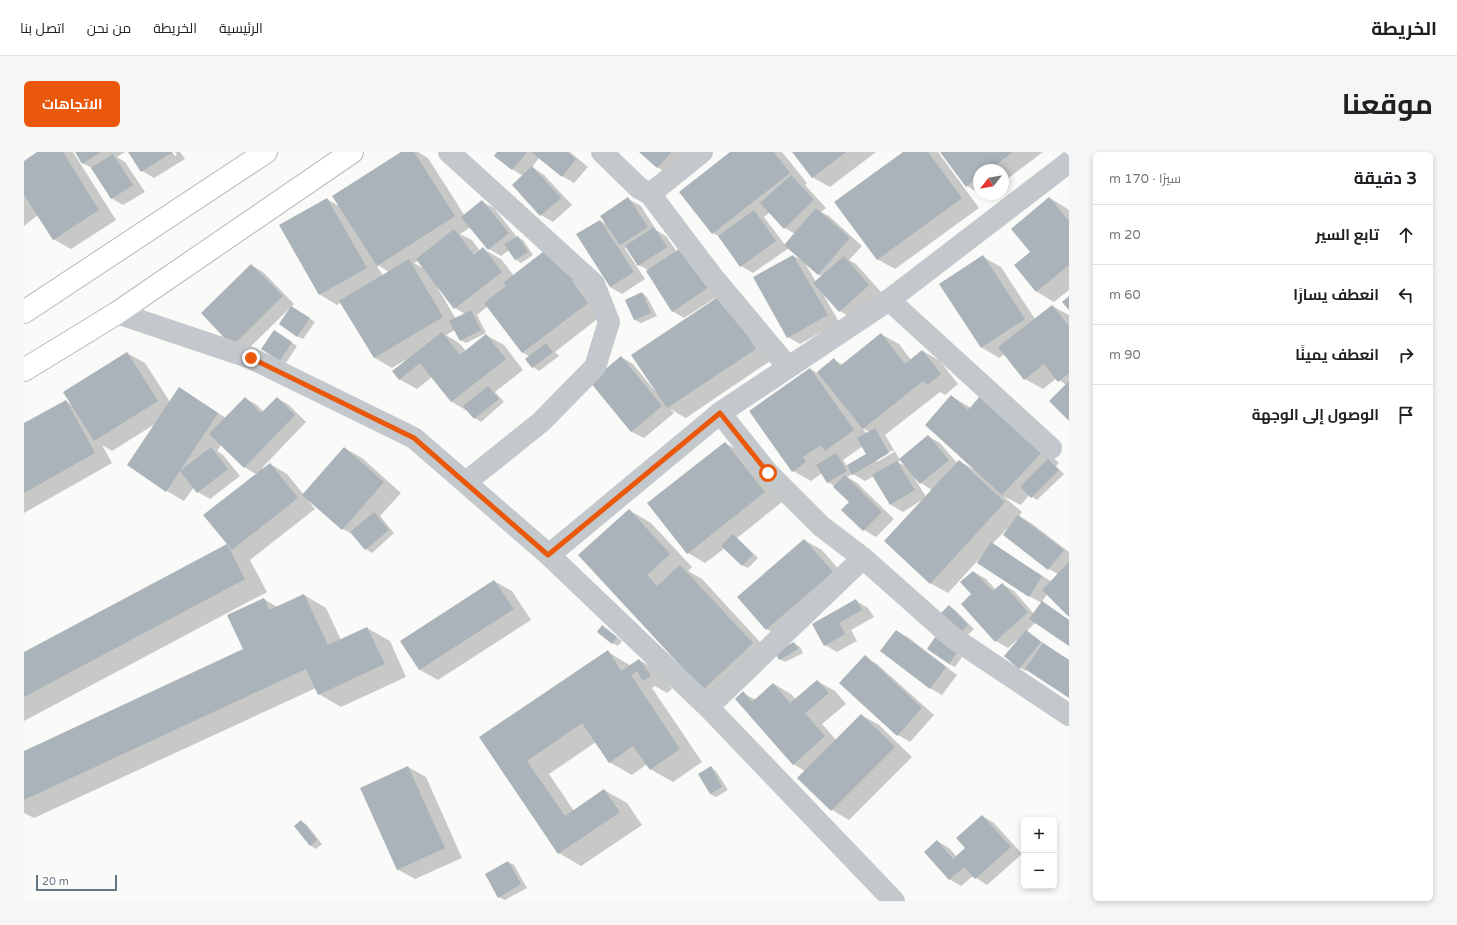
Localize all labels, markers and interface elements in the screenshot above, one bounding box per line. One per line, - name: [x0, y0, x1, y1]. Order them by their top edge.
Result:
- text: الخريطة: [1371, 18, 1437, 40]
- text: اتصل بنا: [20, 20, 65, 37]
- text: من نحن: [87, 20, 131, 37]
- text: الخريطة: [153, 20, 197, 37]
- text: الرئيسية: [219, 20, 263, 37]
- button: الاتجاهات: [24, 81, 120, 127]
- text: موقعنا: [1342, 88, 1433, 122]
- north arrow: [973, 164, 1009, 200]
- text: 3 دقيقة: [1354, 168, 1417, 189]
- text: سيرًا · 170 m: [1109, 171, 1181, 187]
- icon: ahead: [1395, 224, 1417, 246]
- text: تابع السير: [1315, 226, 1379, 244]
- text: 20 m: [1109, 227, 1141, 243]
- icon: left: [1395, 284, 1417, 306]
- text: انعطف يسارًا: [1293, 286, 1379, 304]
- text: 60 m: [1109, 287, 1141, 303]
- icon: right: [1395, 344, 1417, 366]
- text: انعطف يمينًا: [1295, 346, 1379, 364]
- text: 90 m: [1109, 347, 1141, 363]
- route end: [242, 349, 260, 367]
- icon: arrive: [1395, 404, 1417, 426]
- text: الوصول إلى الوجهة: [1252, 406, 1379, 424]
- route start: [759, 464, 777, 482]
- map controls: [1021, 817, 1057, 889]
- button: +: [1021, 817, 1057, 853]
- button: −: [1021, 853, 1057, 889]
- scale bar: [36, 873, 117, 892]
- text: 20 m: [42, 875, 69, 888]

